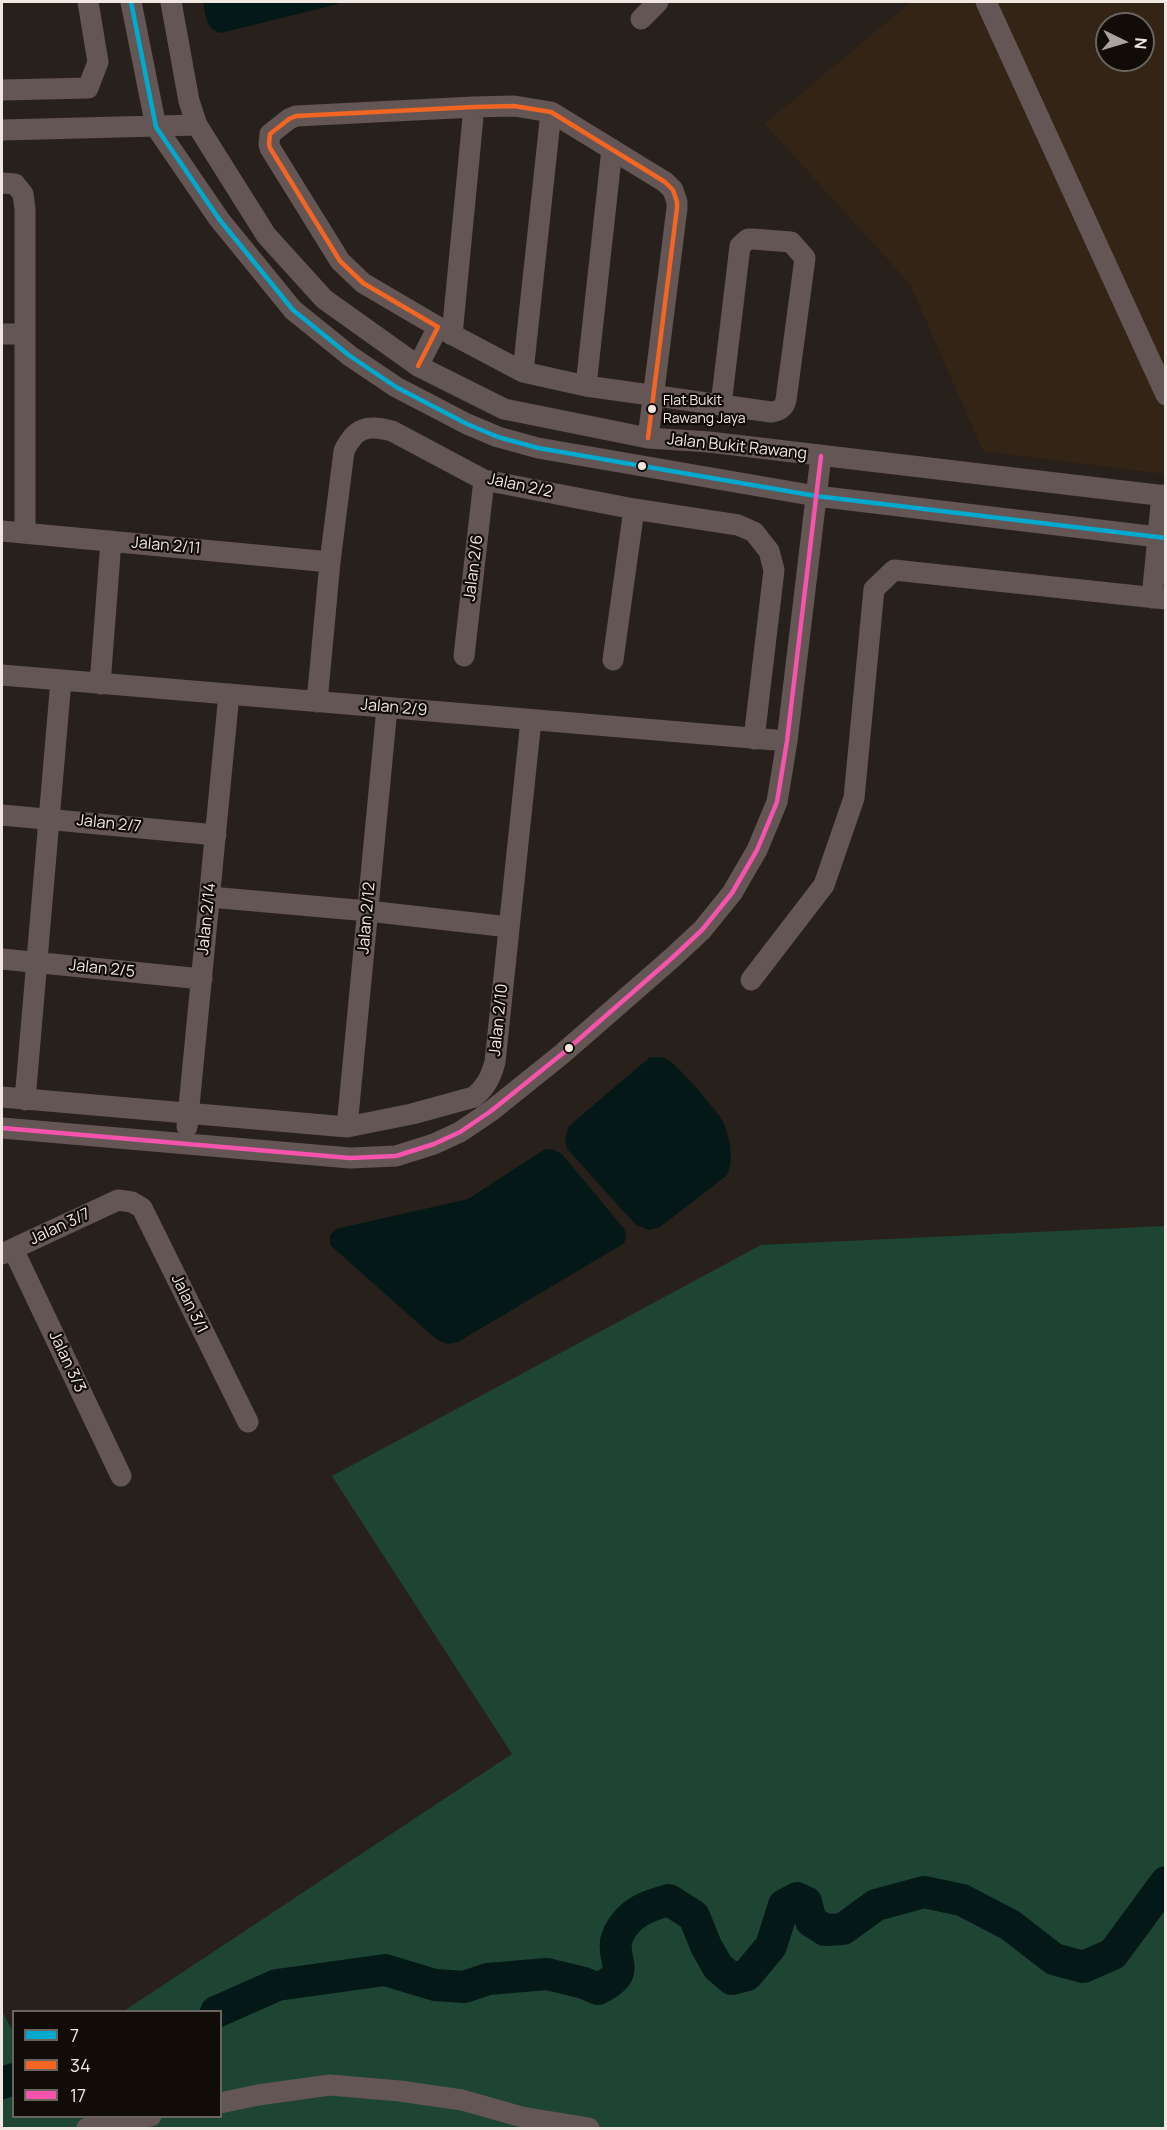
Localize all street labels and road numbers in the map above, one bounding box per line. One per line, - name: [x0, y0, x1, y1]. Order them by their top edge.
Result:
- street label: Jalan Bukit Rawang: [666, 430, 808, 464]
- street label: Jalan 2/2: [486, 470, 554, 502]
- street label: Jalan 2/11: [131, 533, 201, 559]
- street label: Jalan 2/6: [460, 534, 488, 602]
- street label: Jalan 2/9: [360, 696, 428, 720]
- street label: Jalan 2/7: [76, 811, 142, 837]
- street label: Jalan 2/12: [354, 881, 380, 955]
- street label: Jalan 2/14: [194, 882, 220, 956]
- street label: Jalan 2/5: [68, 956, 136, 982]
- street label: Jalan 2/10: [486, 983, 512, 1057]
- street label: Jalan 3/7: [27, 1205, 93, 1249]
- street label: Jalan 3/1: [167, 1272, 211, 1336]
- street label: Jalan 3/3: [44, 1328, 90, 1396]

